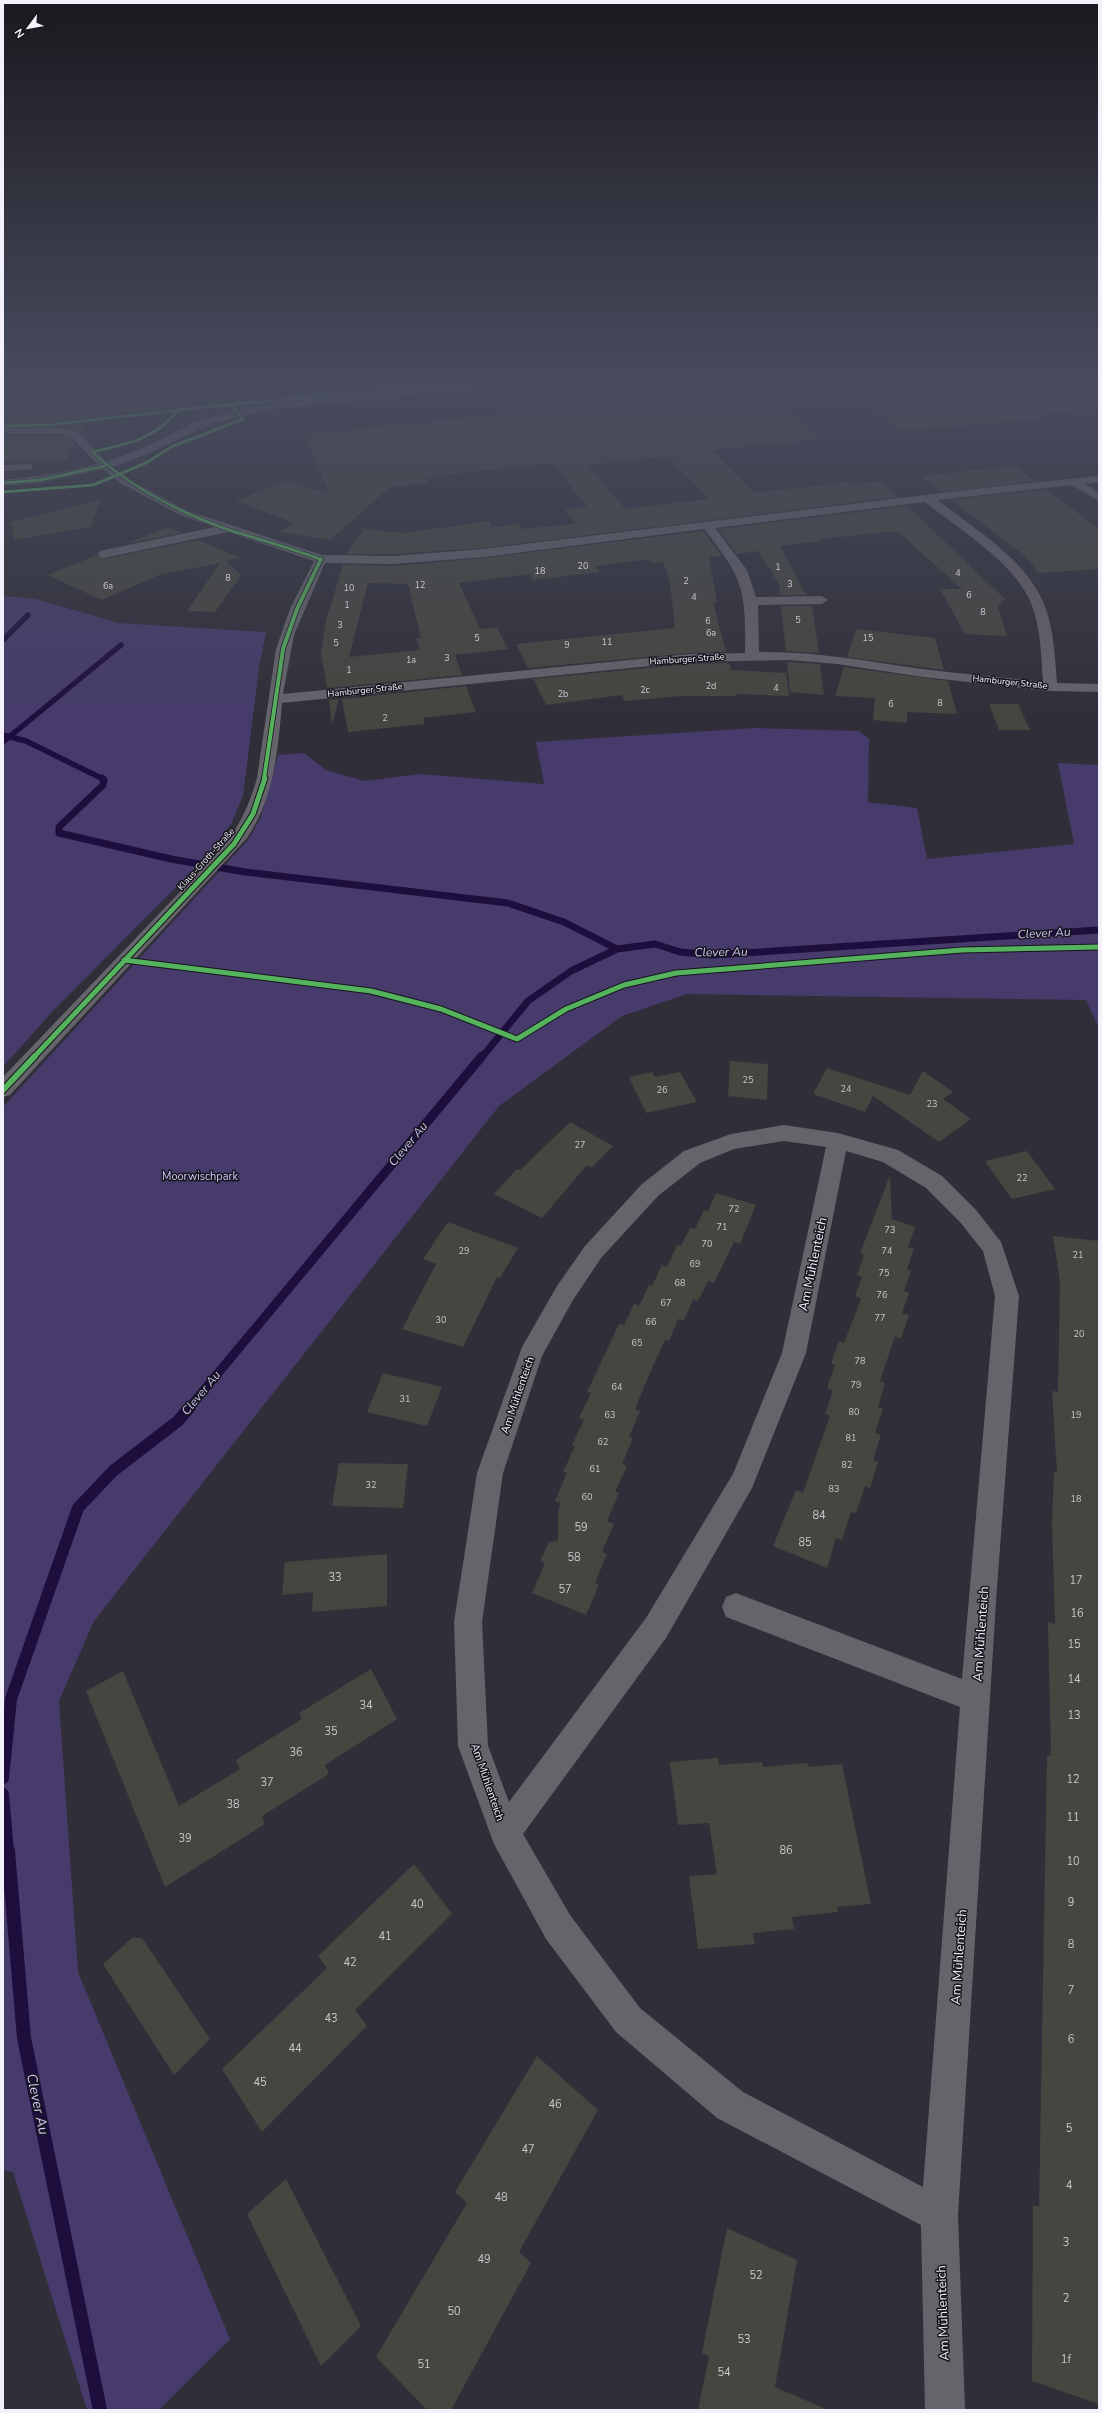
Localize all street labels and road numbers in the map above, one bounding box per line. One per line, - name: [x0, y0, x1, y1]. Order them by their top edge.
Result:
- street label: Hamburger Straße: [649, 650, 725, 668]
- street label: Hamburger Straße: [972, 672, 1048, 692]
- street label: Hamburger Straße: [327, 680, 403, 700]
- street label: Klaus-Groth-Straße: [175, 825, 237, 893]
- street label: Am Mühlenteich: [794, 1216, 832, 1313]
- street label: Am Mühlenteich: [497, 1354, 538, 1436]
- street label: Am Mühlenteich: [969, 1586, 993, 1682]
- street label: Am Mühlenteich: [467, 1741, 508, 1823]
- street label: Am Mühlenteich: [947, 1909, 971, 2005]
- street label: Am Mühlenteich: [932, 2265, 954, 2361]

